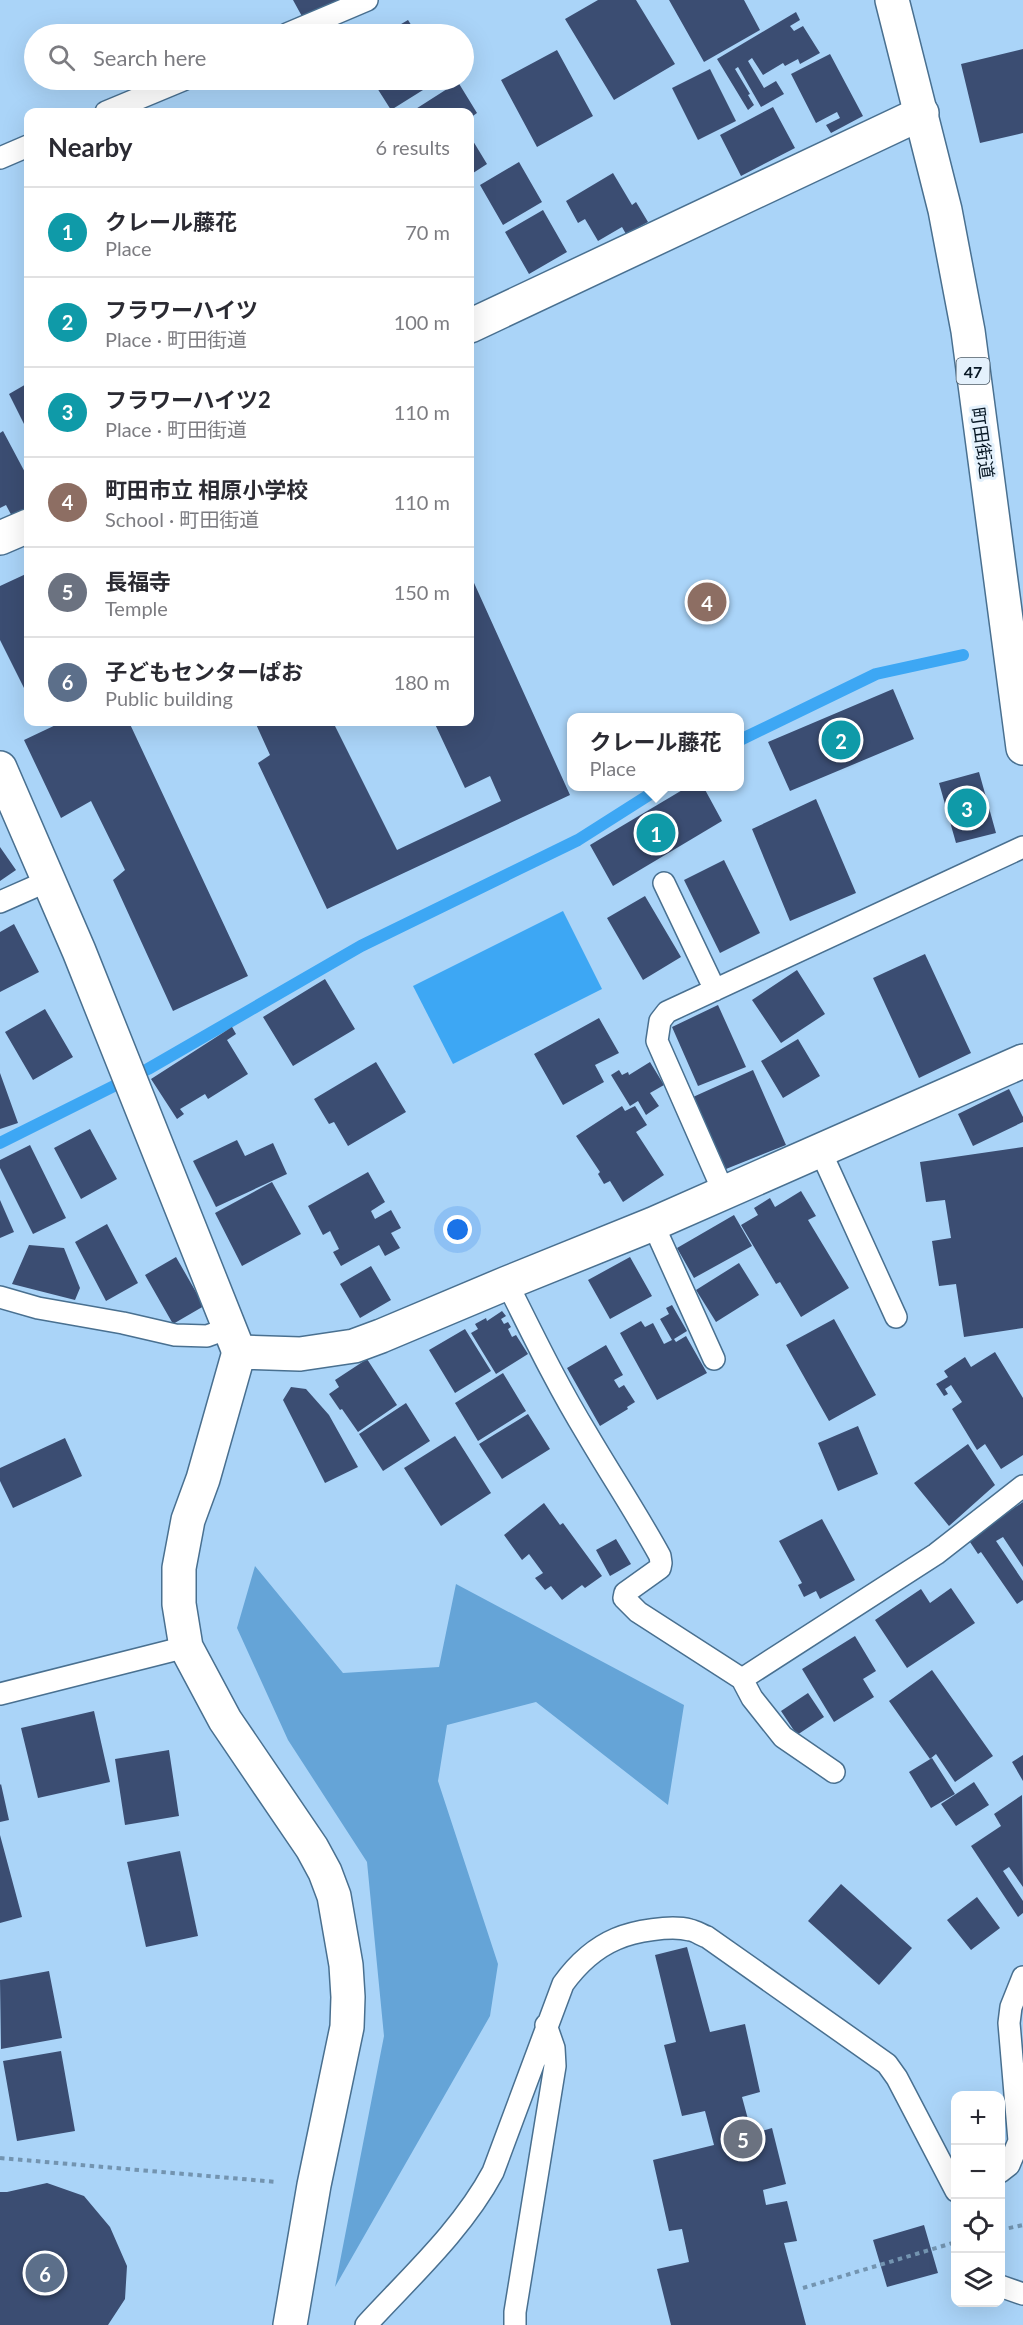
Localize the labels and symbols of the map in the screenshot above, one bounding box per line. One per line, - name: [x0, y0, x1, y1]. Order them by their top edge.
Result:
- road number: 47: [956, 358, 990, 384]
- street label: 町田街道: [967, 406, 999, 480]
- pin: 4: [688, 580, 726, 624]
- pin: 2: [822, 718, 860, 762]
- pin: 3: [948, 786, 986, 830]
- pin: 1: [636, 810, 676, 856]
- your location: [443, 1215, 472, 1244]
- pin: 5: [724, 2116, 762, 2162]
- pin: 6: [26, 2250, 64, 2296]

